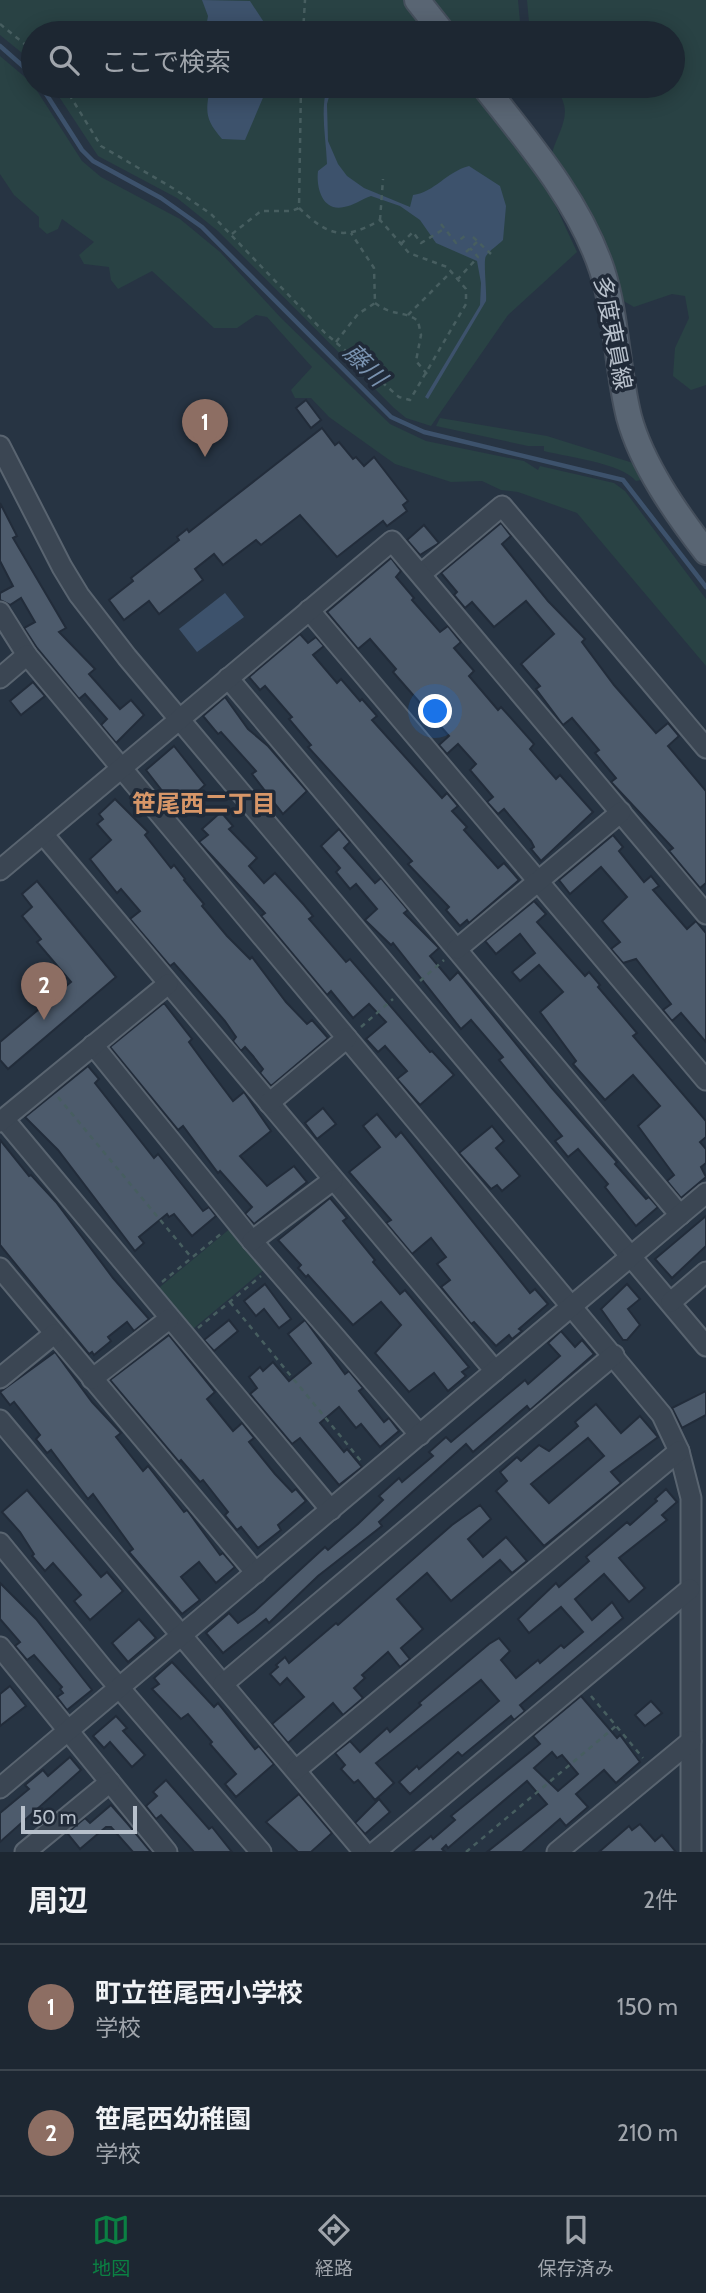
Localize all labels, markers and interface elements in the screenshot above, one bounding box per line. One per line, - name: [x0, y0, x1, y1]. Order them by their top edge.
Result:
- search box: [21, 21, 685, 98]
- icon: search: [45, 41, 83, 79]
- text: ここで検索: [101, 46, 231, 78]
- street label: 多度東員線: [588, 274, 638, 392]
- water label: 藤川: [338, 337, 395, 394]
- pin: 1: [182, 399, 228, 457]
- your location: [418, 694, 452, 728]
- district label: 笹尾西二丁目: [132, 789, 276, 818]
- pin: 2: [21, 962, 67, 1020]
- scale bar: [21, 1803, 136, 1835]
- text: 50 m: [32, 1806, 76, 1829]
- text: 周辺: [28, 1882, 88, 1919]
- text: 2件: [643, 1886, 678, 1914]
- text: 町立笹尾西小学校: [95, 1977, 303, 2009]
- text: 1: [47, 1993, 55, 2021]
- text: 150 m: [617, 1993, 678, 2021]
- text: 学校: [95, 2014, 141, 2042]
- text: 笹尾西幼稚園: [95, 2103, 251, 2135]
- text: 2: [45, 2119, 57, 2147]
- text: 210 m: [617, 2119, 678, 2147]
- text: 学校: [95, 2140, 141, 2168]
- tab: 地図: [92, 2211, 130, 2280]
- tab: 経路: [315, 2211, 353, 2280]
- tab: 保存済み: [538, 2211, 614, 2280]

